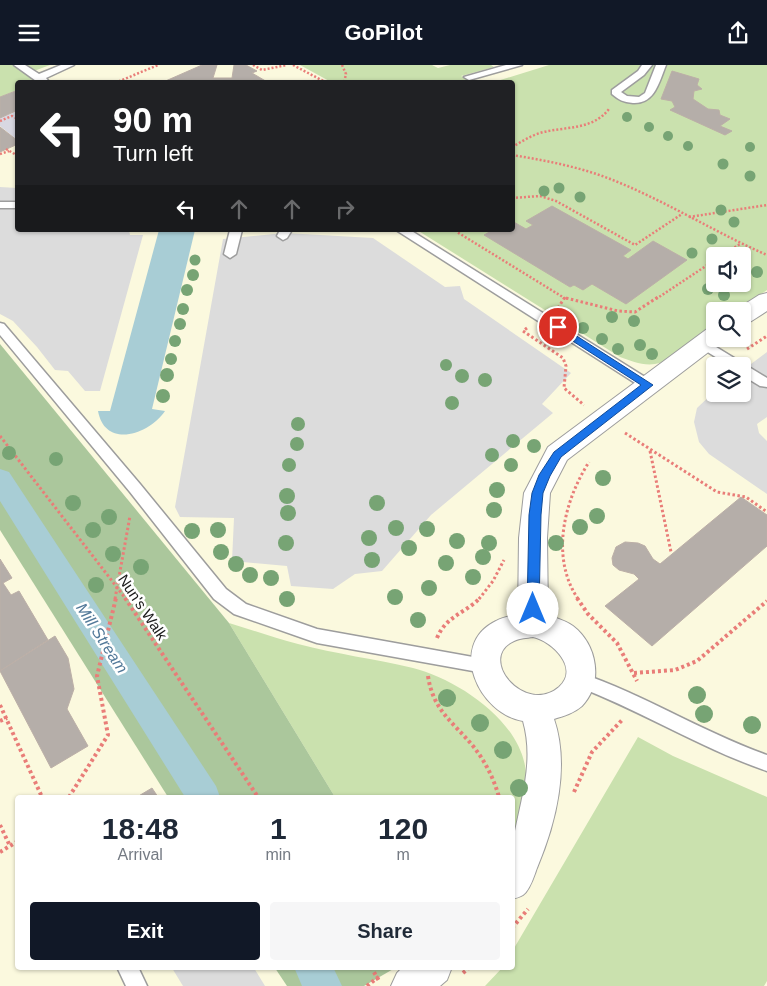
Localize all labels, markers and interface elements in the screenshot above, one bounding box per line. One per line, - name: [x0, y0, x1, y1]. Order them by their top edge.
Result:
- icon: menu: [15, 19, 43, 47]
- icon: share: [724, 19, 752, 47]
- text: GoPilot: [344, 20, 423, 45]
- icon: left: [30, 100, 95, 165]
- text: 90 m: [113, 100, 193, 139]
- text: Turn left: [113, 141, 193, 166]
- icon: left: [172, 195, 200, 223]
- icon: ahead: [225, 195, 253, 223]
- icon: ahead: [278, 195, 306, 223]
- icon: right: [331, 195, 359, 223]
- map controls: [706, 247, 751, 402]
- button: sound: [706, 247, 751, 292]
- button: search: [706, 302, 751, 347]
- pin: [537, 306, 579, 348]
- icon: arrive: [544, 313, 572, 341]
- button: layers: [706, 357, 751, 402]
- street label: Nun's Walk: [115, 571, 171, 643]
- position arrow: [506, 582, 558, 634]
- water label: Mill Stream: [73, 600, 131, 676]
- text: 18:48: [102, 812, 179, 845]
- text: 1: [270, 812, 287, 845]
- text: 120: [378, 812, 428, 845]
- text: Arrival: [118, 846, 163, 863]
- text: min: [265, 846, 291, 863]
- text: m: [396, 846, 410, 863]
- button: Exit: [30, 902, 260, 960]
- button: Share: [270, 902, 500, 960]

